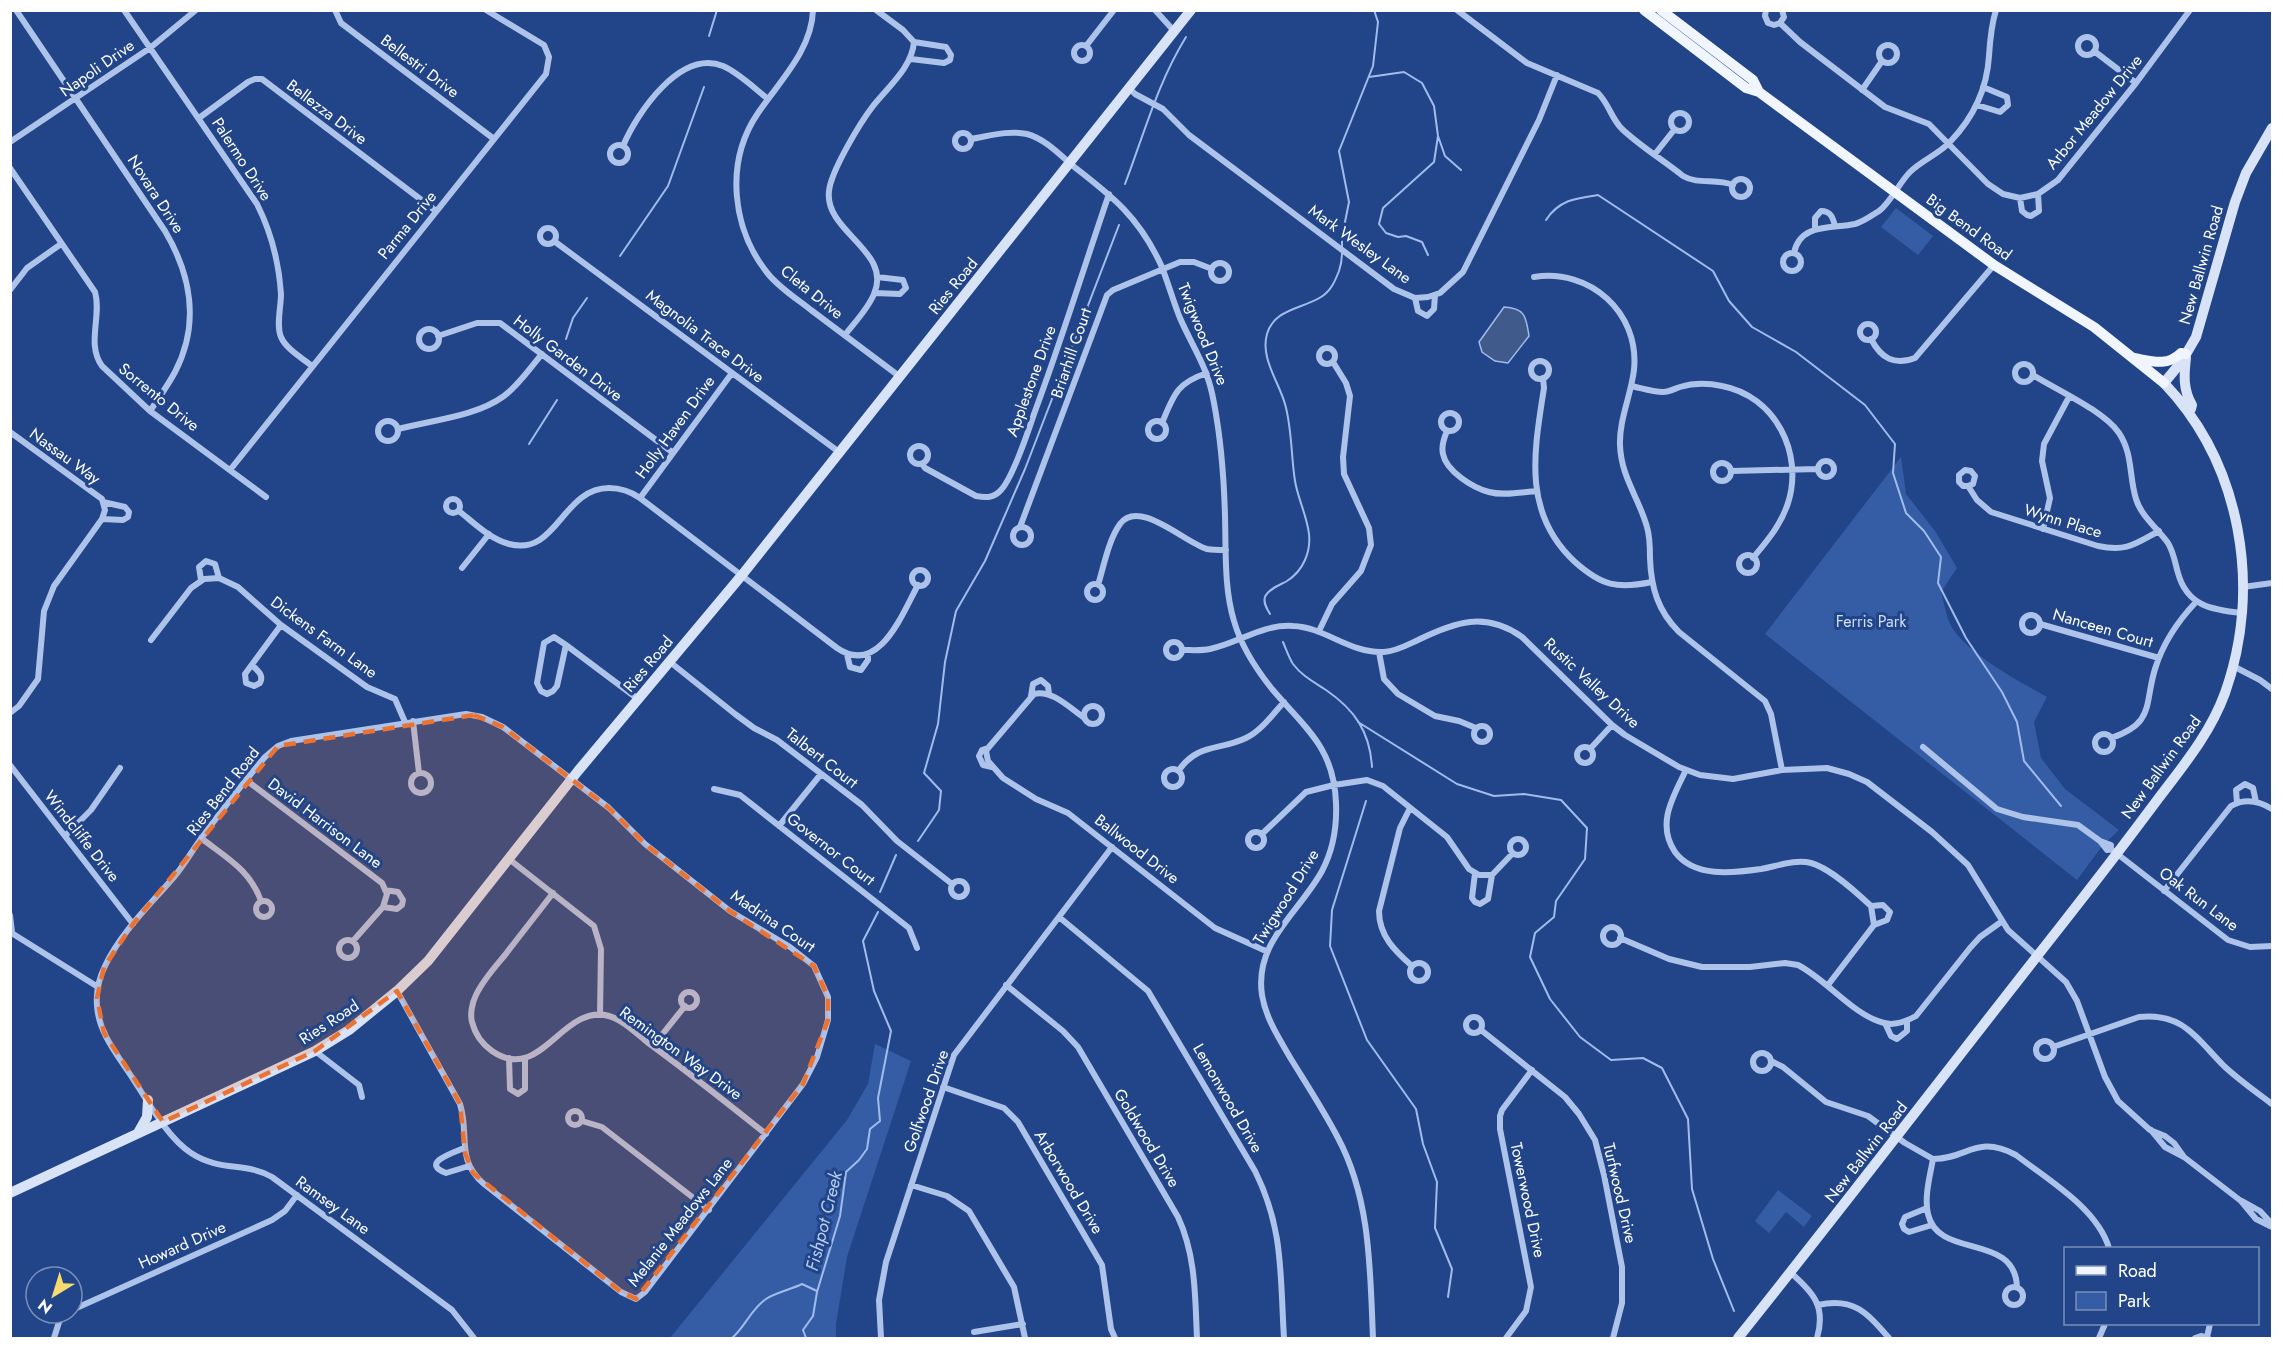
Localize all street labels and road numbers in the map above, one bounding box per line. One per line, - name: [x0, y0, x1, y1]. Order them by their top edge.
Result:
- street label: Bellestri Drive: [376, 29, 464, 103]
- street label: Napoli Drive: [55, 34, 139, 102]
- street label: Arbor Meadow Drive: [2040, 50, 2148, 174]
- street label: Bellezza Drive: [282, 74, 372, 150]
- street label: Palermo Drive: [206, 113, 278, 205]
- street label: Novara Drive: [122, 150, 190, 238]
- street label: Parma Drive: [372, 186, 442, 264]
- street label: Big Bend Road: [1921, 188, 2017, 266]
- street label: Mark Wesley Lane: [1304, 199, 1416, 289]
- street label: New Ballwin Road: [2173, 203, 2229, 327]
- street label: Ries Road: [923, 253, 983, 319]
- street label: Cleta Drive: [776, 260, 848, 324]
- street label: Twigwood Drive: [1172, 279, 1234, 389]
- street label: Magnolia Trace Drive: [641, 284, 769, 388]
- street label: Briarhill Court: [1045, 305, 1097, 401]
- street label: Holly Garden Drive: [509, 309, 627, 407]
- street label: Applestone Drive: [1000, 322, 1062, 440]
- street label: Sorrento Drive: [114, 357, 204, 437]
- street label: Holly Haven Drive: [630, 371, 720, 483]
- street label: Nassau Way: [25, 422, 106, 490]
- street label: Wynn Place: [2021, 498, 2105, 544]
- street label: Dickens Farm Lane: [266, 590, 382, 684]
- street label: Nanceen Court: [2050, 603, 2156, 653]
- street label: Ries Road: [618, 631, 678, 697]
- street label: Rustic Valley Drive: [1539, 632, 1645, 734]
- street label: New Ballwin Road: [2116, 711, 2206, 823]
- street label: Talbert Court: [781, 722, 863, 794]
- street label: Ries Bend Road: [181, 742, 265, 840]
- street label: David Harrison Lane: [263, 772, 387, 874]
- street label: Windcliffe Drive: [39, 785, 125, 887]
- street label: Governor Court: [782, 807, 880, 891]
- street label: Ballwood Drive: [1090, 809, 1184, 889]
- street label: Twigwood Drive: [1247, 845, 1325, 949]
- street label: Oak Run Lane: [2154, 861, 2244, 937]
- street label: Madrina Court: [726, 884, 820, 958]
- street label: Ries Road: [295, 994, 363, 1050]
- street label: Remington Way Drive: [615, 1001, 747, 1105]
- street label: Lemonwood Drive: [1187, 1039, 1269, 1157]
- street label: Golfwood Drive: [898, 1047, 954, 1155]
- street label: Goldwood Drive: [1108, 1084, 1186, 1192]
- street label: New Ballwin Road: [1819, 1097, 1913, 1207]
- street label: Arborwood Drive: [1029, 1126, 1109, 1238]
- street label: Towerwood Drive: [1505, 1140, 1551, 1260]
- street label: Turfwood Drive: [1597, 1141, 1643, 1245]
- street label: Melanie Meadows Lane: [622, 1153, 738, 1291]
- street label: Ramsey Lane: [291, 1170, 375, 1240]
- street label: Howard Drive: [135, 1215, 229, 1275]

